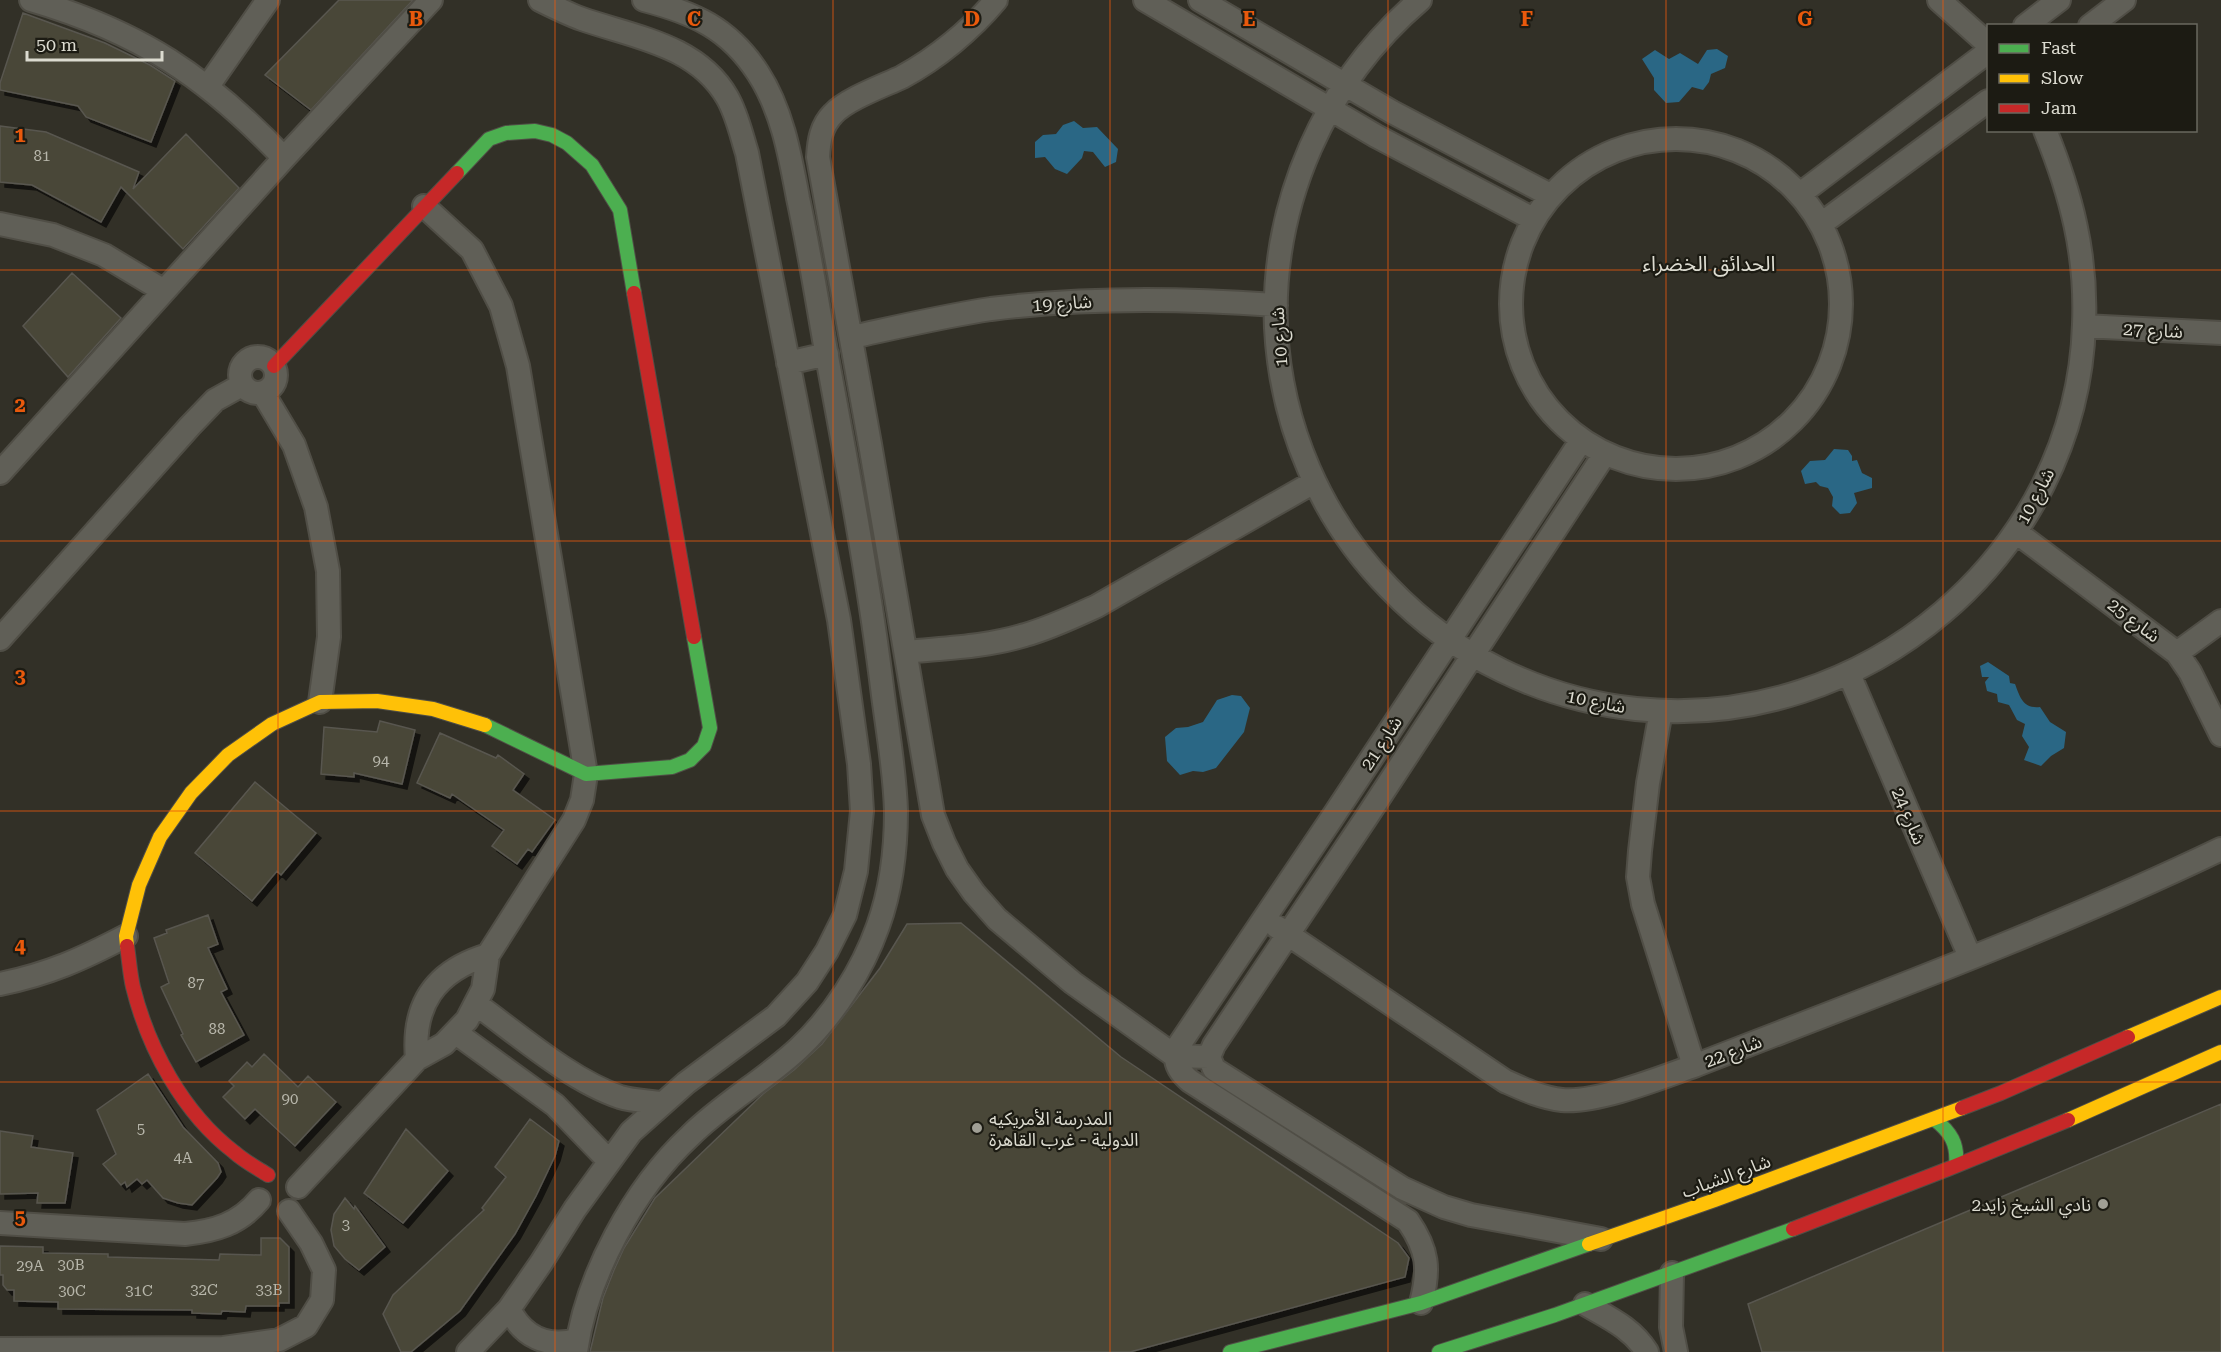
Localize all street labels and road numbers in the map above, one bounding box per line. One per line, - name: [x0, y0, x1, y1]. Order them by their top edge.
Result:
- street label: شارع 19: [1031, 290, 1093, 320]
- street label: شارع 10: [1266, 306, 1296, 368]
- street label: شارع 27: [2122, 318, 2183, 346]
- street label: شارع 10: [2012, 465, 2062, 529]
- street label: شارع 25: [2101, 594, 2164, 650]
- street label: شارع 10: [1564, 685, 1627, 721]
- street label: شارع 21: [1356, 712, 1409, 776]
- street label: شارع 24: [1884, 784, 1930, 849]
- street label: شارع 22: [1701, 1030, 1766, 1075]
- street label: شارع الشباب: [1679, 1150, 1775, 1206]

